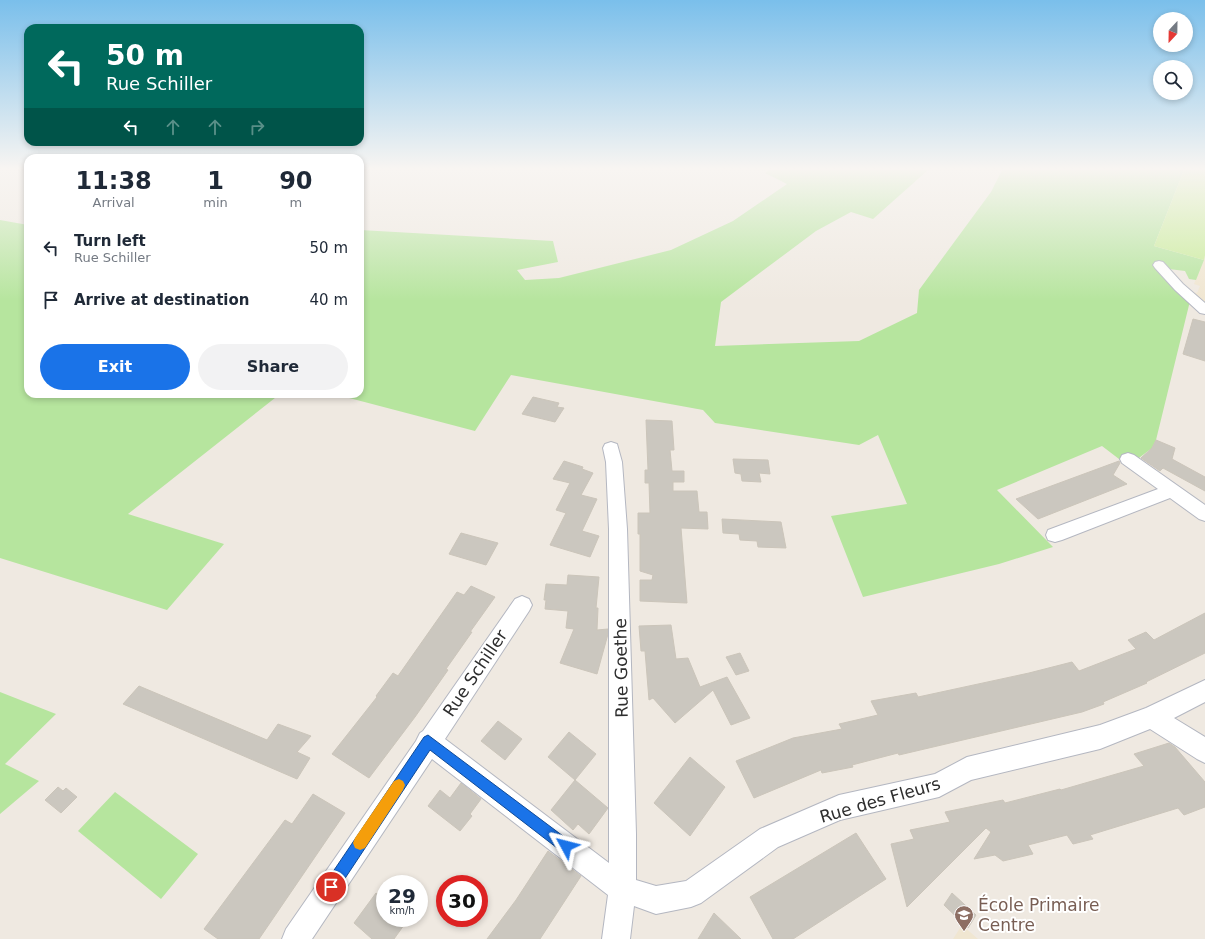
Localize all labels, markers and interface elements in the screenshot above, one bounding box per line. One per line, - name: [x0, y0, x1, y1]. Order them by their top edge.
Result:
- north arrow: [1153, 12, 1193, 52]
- map controls: [1153, 12, 1193, 100]
- text: 50 m: [106, 39, 184, 72]
- icon: left: [40, 40, 92, 92]
- button: search: [1153, 60, 1193, 100]
- text: Rue Schiller: [106, 73, 212, 94]
- icon: left: [120, 116, 142, 138]
- icon: ahead: [162, 116, 184, 138]
- icon: ahead: [204, 116, 226, 138]
- icon: right: [246, 116, 268, 138]
- text: 11:38: [75, 167, 152, 195]
- text: 1: [207, 167, 224, 195]
- text: 90: [279, 167, 313, 195]
- text: Arrival: [92, 195, 135, 210]
- text: min: [203, 195, 228, 210]
- text: m: [290, 195, 302, 210]
- text: Turn left: [74, 232, 146, 250]
- icon: left: [40, 237, 62, 259]
- text: 50 m: [310, 239, 348, 257]
- text: Rue Schiller: [74, 250, 151, 265]
- icon: arrive: [40, 289, 62, 311]
- text: Arrive at destination: [74, 291, 249, 309]
- text: 40 m: [310, 291, 348, 309]
- button: Exit: [40, 344, 190, 390]
- button: Share: [198, 344, 348, 390]
- street label: Rue Goethe: [610, 618, 632, 718]
- street label: Rue Schiller: [439, 626, 511, 720]
- street label: Rue des Fleurs: [817, 773, 943, 827]
- position arrow: [545, 825, 587, 867]
- pin: [314, 870, 348, 904]
- speed limit sign: 30: [436, 875, 488, 927]
- icon: arrive: [320, 876, 342, 898]
- text: 29: [388, 884, 416, 908]
- place label: École Primaire Centre: [978, 894, 1100, 935]
- school or university icon: École Primaire Centre: [953, 904, 975, 932]
- text: km/h: [389, 905, 415, 916]

